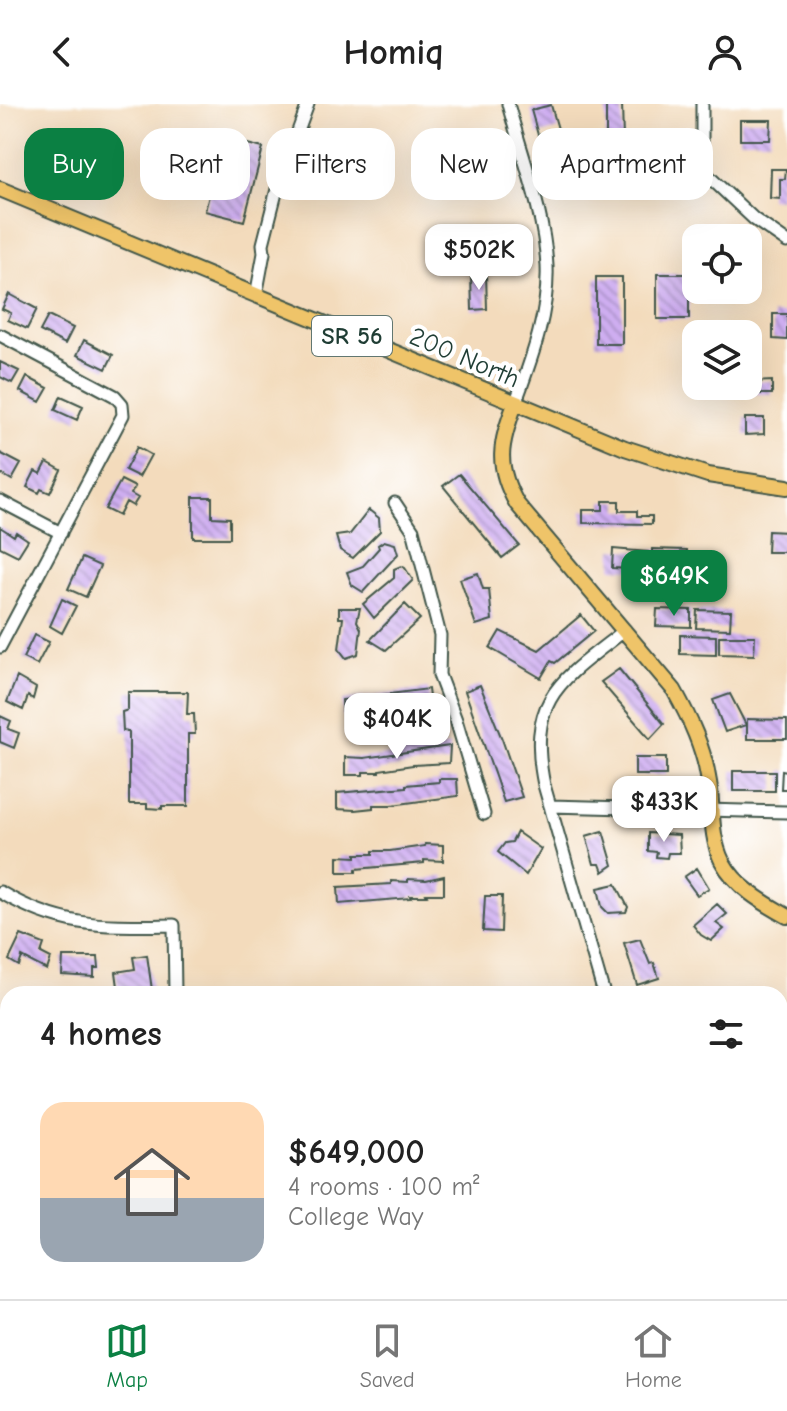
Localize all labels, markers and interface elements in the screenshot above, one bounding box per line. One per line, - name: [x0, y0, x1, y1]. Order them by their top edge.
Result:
- icon: back: [40, 30, 84, 74]
- icon: person: [703, 30, 747, 74]
- text: Homiq: [343, 32, 444, 73]
- chip: Buy: [24, 128, 124, 200]
- chip: Rent: [140, 128, 250, 200]
- chip: Filters: [266, 128, 395, 200]
- chip: New: [411, 128, 516, 200]
- chip: Apartment: [532, 128, 713, 200]
- pin: $502K: [423, 224, 535, 292]
- map controls: [682, 224, 762, 400]
- button: locate: [682, 224, 762, 304]
- text: $502K: [443, 235, 515, 265]
- road number: SR 56: [312, 316, 392, 356]
- button: layers: [682, 320, 762, 400]
- street label: 200 North: [405, 321, 524, 394]
- pin: $649K: [618, 550, 730, 618]
- text: $649K: [639, 561, 709, 591]
- pin: $404K: [341, 693, 453, 761]
- text: $404K: [362, 704, 432, 734]
- pin: $433K: [608, 776, 720, 844]
- text: $433K: [630, 787, 698, 817]
- icon: filters: [704, 1012, 748, 1056]
- text: 4 homes: [40, 1014, 162, 1054]
- text: $649,000: [288, 1132, 425, 1172]
- icon: home: [104, 1134, 200, 1230]
- text: 4 rooms · 100 m²: [288, 1172, 480, 1202]
- text: College Way: [288, 1202, 423, 1232]
- tab: Map: [105, 1319, 149, 1393]
- tab: Saved: [360, 1319, 415, 1393]
- tab: Home: [625, 1319, 682, 1393]

